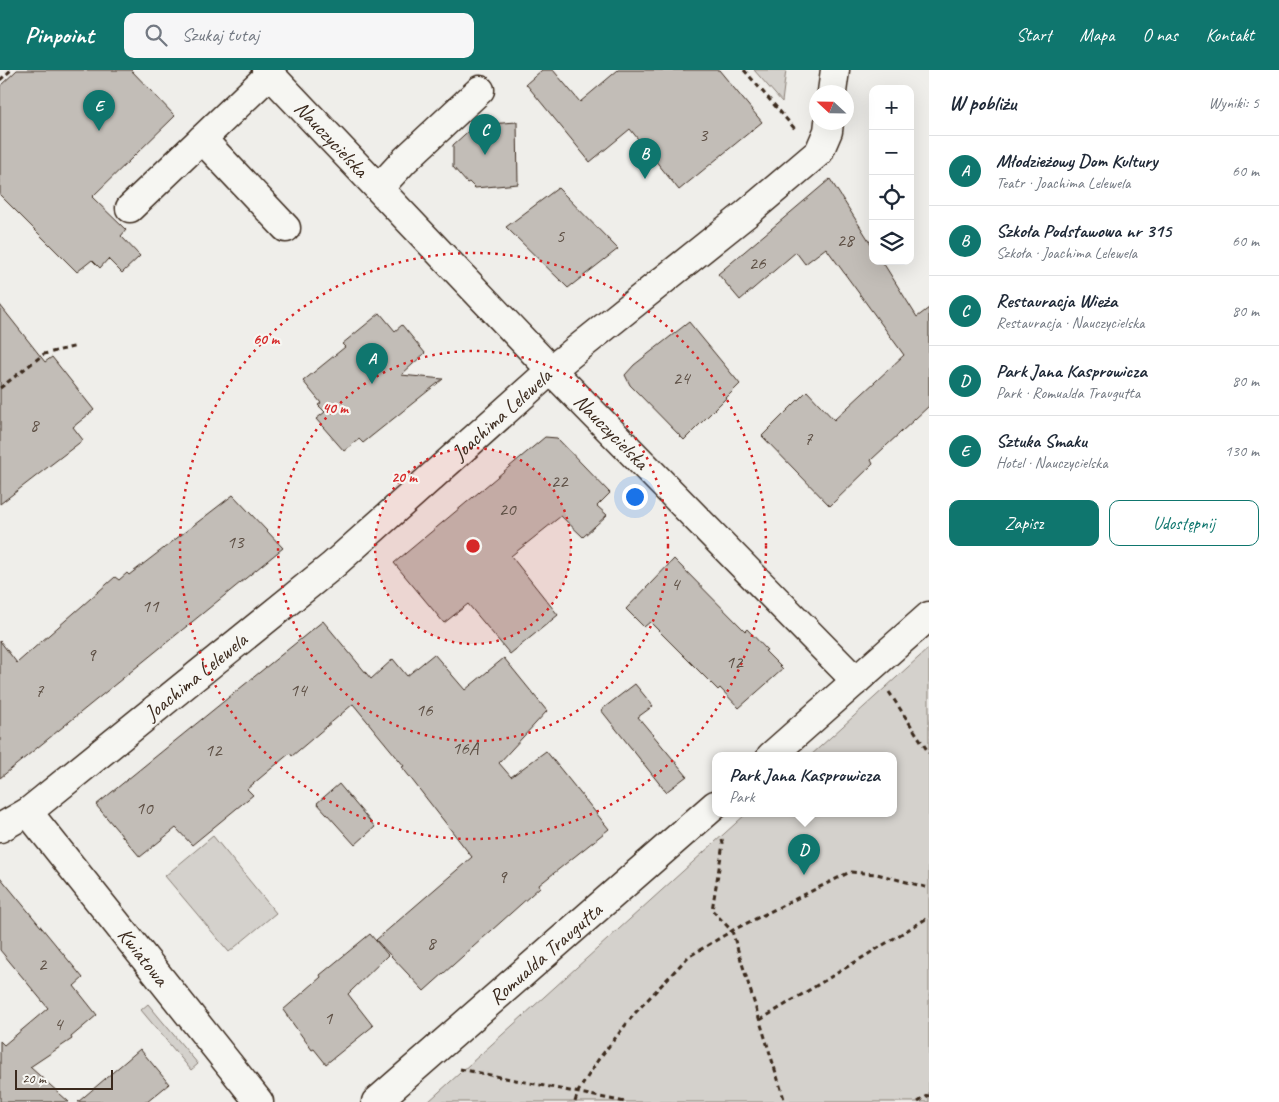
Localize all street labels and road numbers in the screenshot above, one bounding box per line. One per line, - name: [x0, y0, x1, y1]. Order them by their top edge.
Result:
- street label: Nauczycielska: [289, 95, 375, 184]
- street label: Joachima Lelewela: [446, 362, 558, 466]
- street label: Nauczycielska: [569, 388, 655, 476]
- street label: Joachima Lelewela: [138, 626, 254, 726]
- street label: Romualda Traugutta: [483, 896, 608, 1010]
- street label: Kwiatowa: [112, 922, 176, 993]

